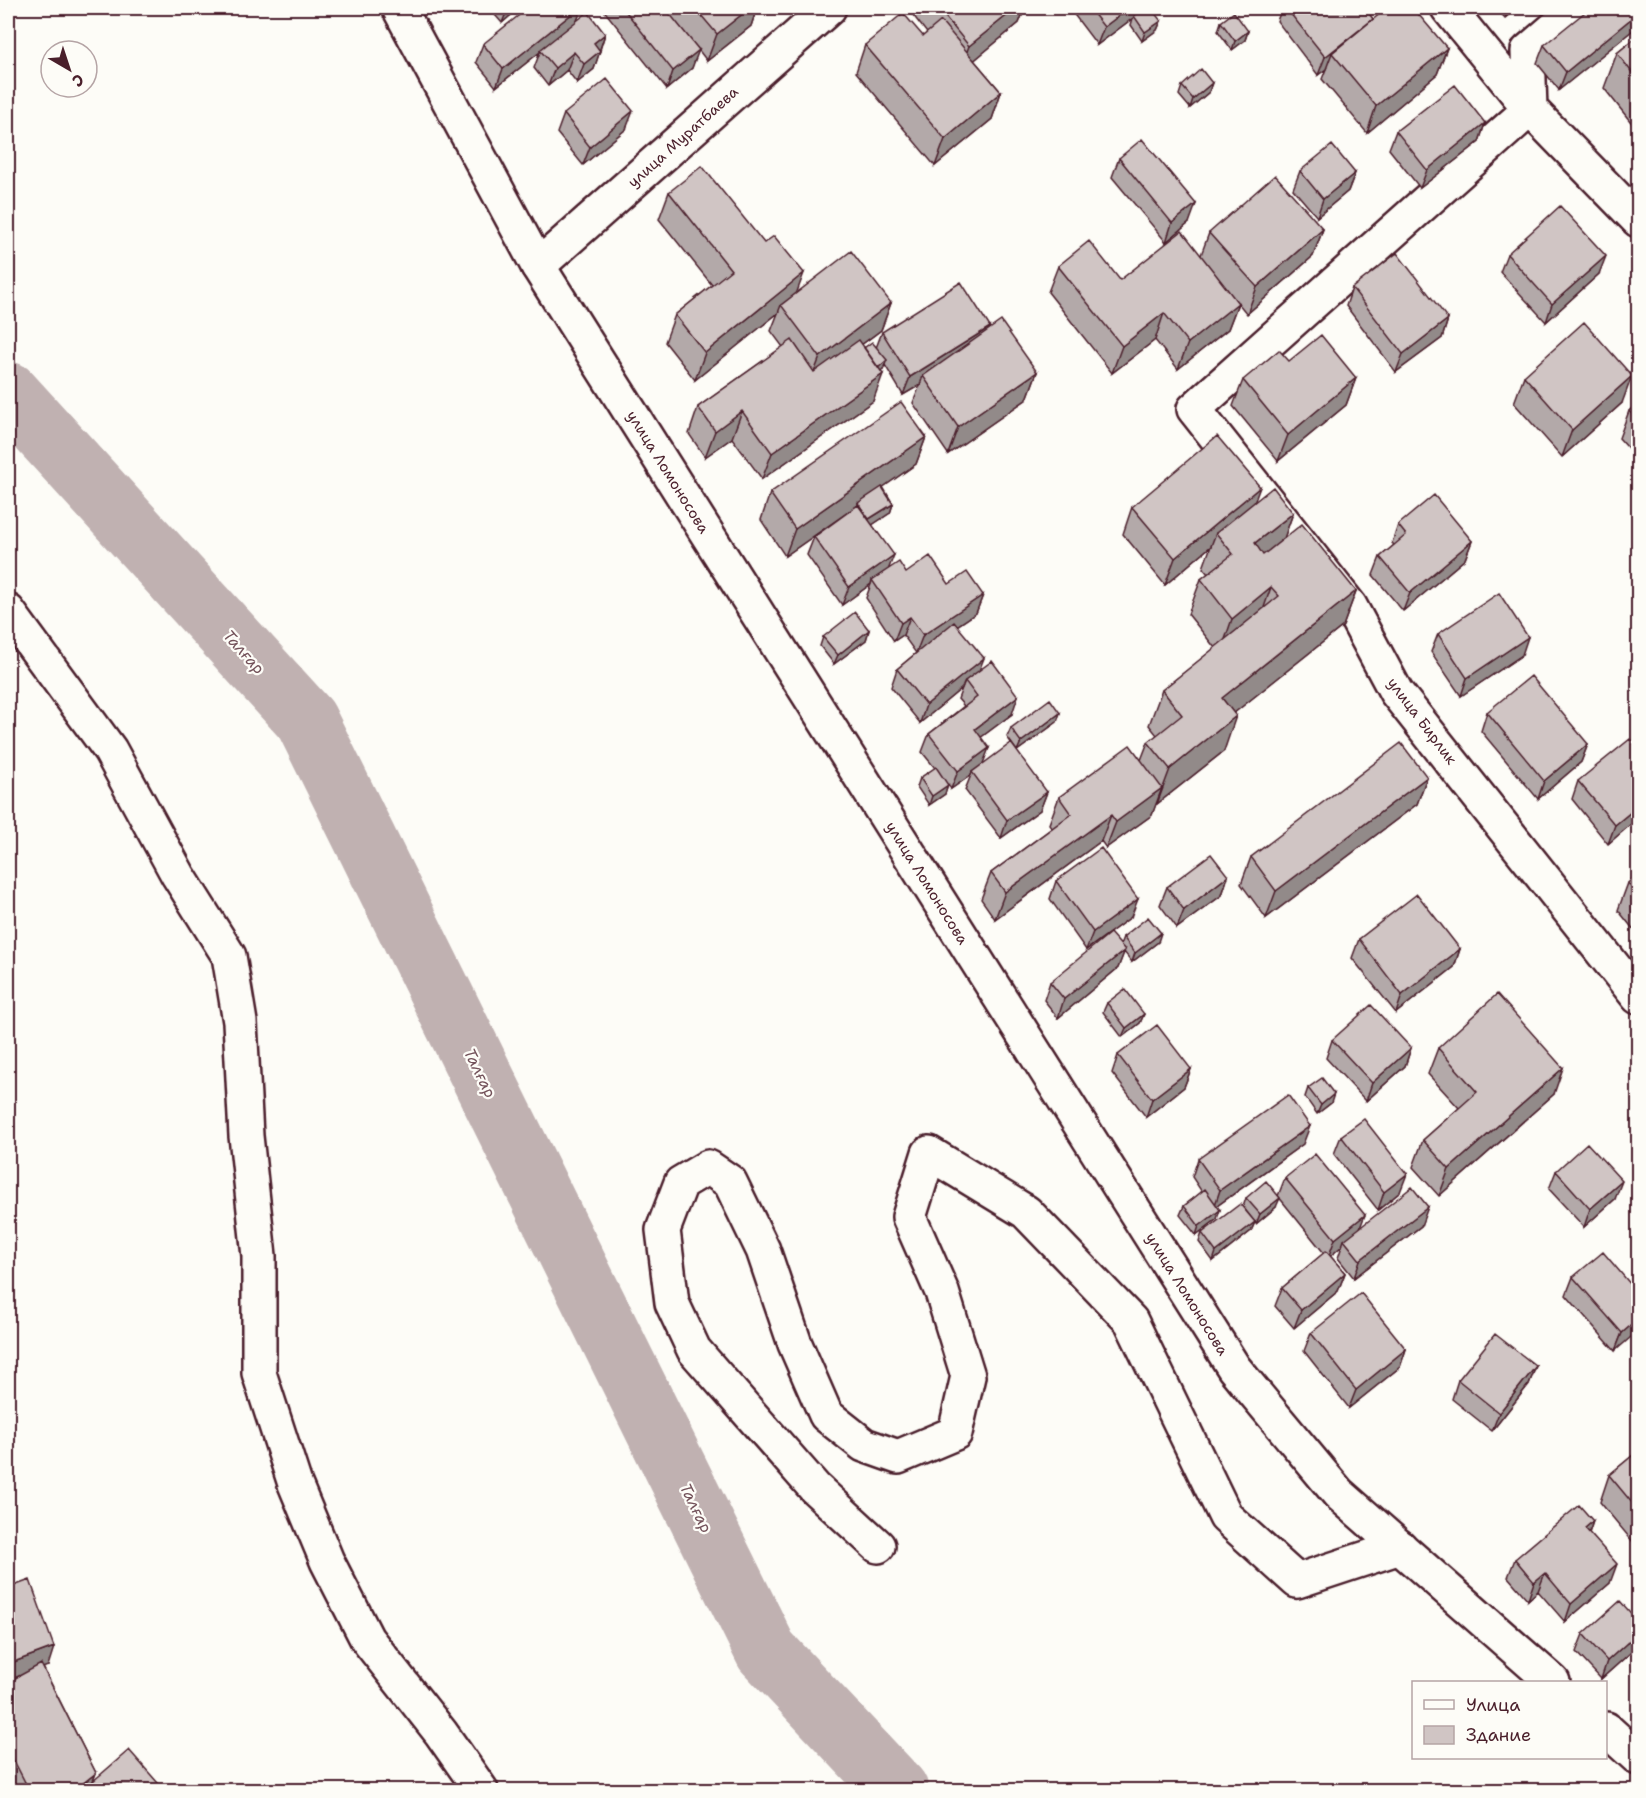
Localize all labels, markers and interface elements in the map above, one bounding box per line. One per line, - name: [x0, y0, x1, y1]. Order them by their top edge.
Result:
- north arrow: [39, 39, 99, 99]
- text: С: [68, 69, 89, 92]
- street label: улица Муратбаева: [623, 81, 743, 192]
- street label: улица Ломоносова: [622, 407, 714, 538]
- water label: Талғар: [219, 625, 269, 679]
- street label: улица Бирлик: [1383, 673, 1461, 769]
- street label: улица Ломоносова: [881, 818, 973, 949]
- water label: Талғар: [459, 1045, 501, 1101]
- street label: улица Ломоносова: [1141, 1229, 1233, 1360]
- water label: Талғар: [675, 1480, 717, 1536]
- legend: [1412, 1681, 1607, 1759]
- text: Улица: [1466, 1693, 1520, 1717]
- text: Здание: [1466, 1723, 1531, 1747]

